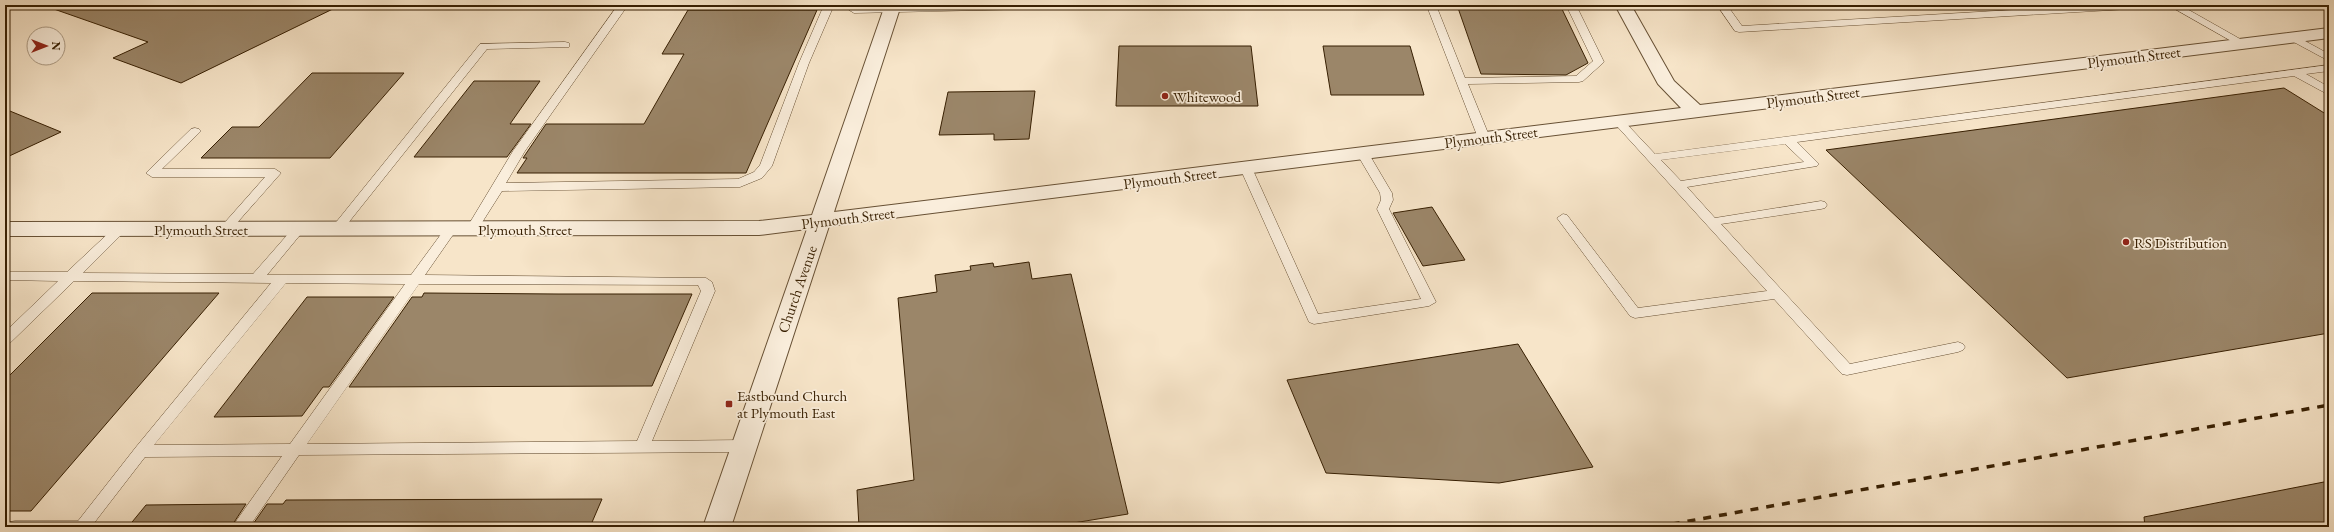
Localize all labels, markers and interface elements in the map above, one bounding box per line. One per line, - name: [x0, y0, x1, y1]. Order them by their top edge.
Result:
- north arrow: [26, 26, 66, 66]
- text: N: [49, 42, 63, 51]
- street label: Plymouth Street: [2086, 42, 2182, 72]
- street label: Plymouth Street: [1765, 82, 1861, 112]
- place label: Whitewood: [1173, 87, 1241, 106]
- marker: Whitewood: [1160, 91, 1170, 101]
- street label: Plymouth Street: [1443, 122, 1539, 152]
- street label: Plymouth Street: [1122, 163, 1218, 193]
- street label: Plymouth Street: [800, 203, 896, 233]
- street label: Plymouth Street: [154, 220, 248, 239]
- street label: Plymouth Street: [478, 220, 572, 239]
- place label: RS Distribution: [2134, 233, 2227, 252]
- marker: RS Distribution: [2121, 237, 2131, 247]
- street label: Church Avenue: [773, 243, 821, 335]
- place label: Eastbound Church at Plymouth East: [737, 386, 848, 422]
- marker: Eastbound Church at Plymouth East: [724, 399, 734, 409]

